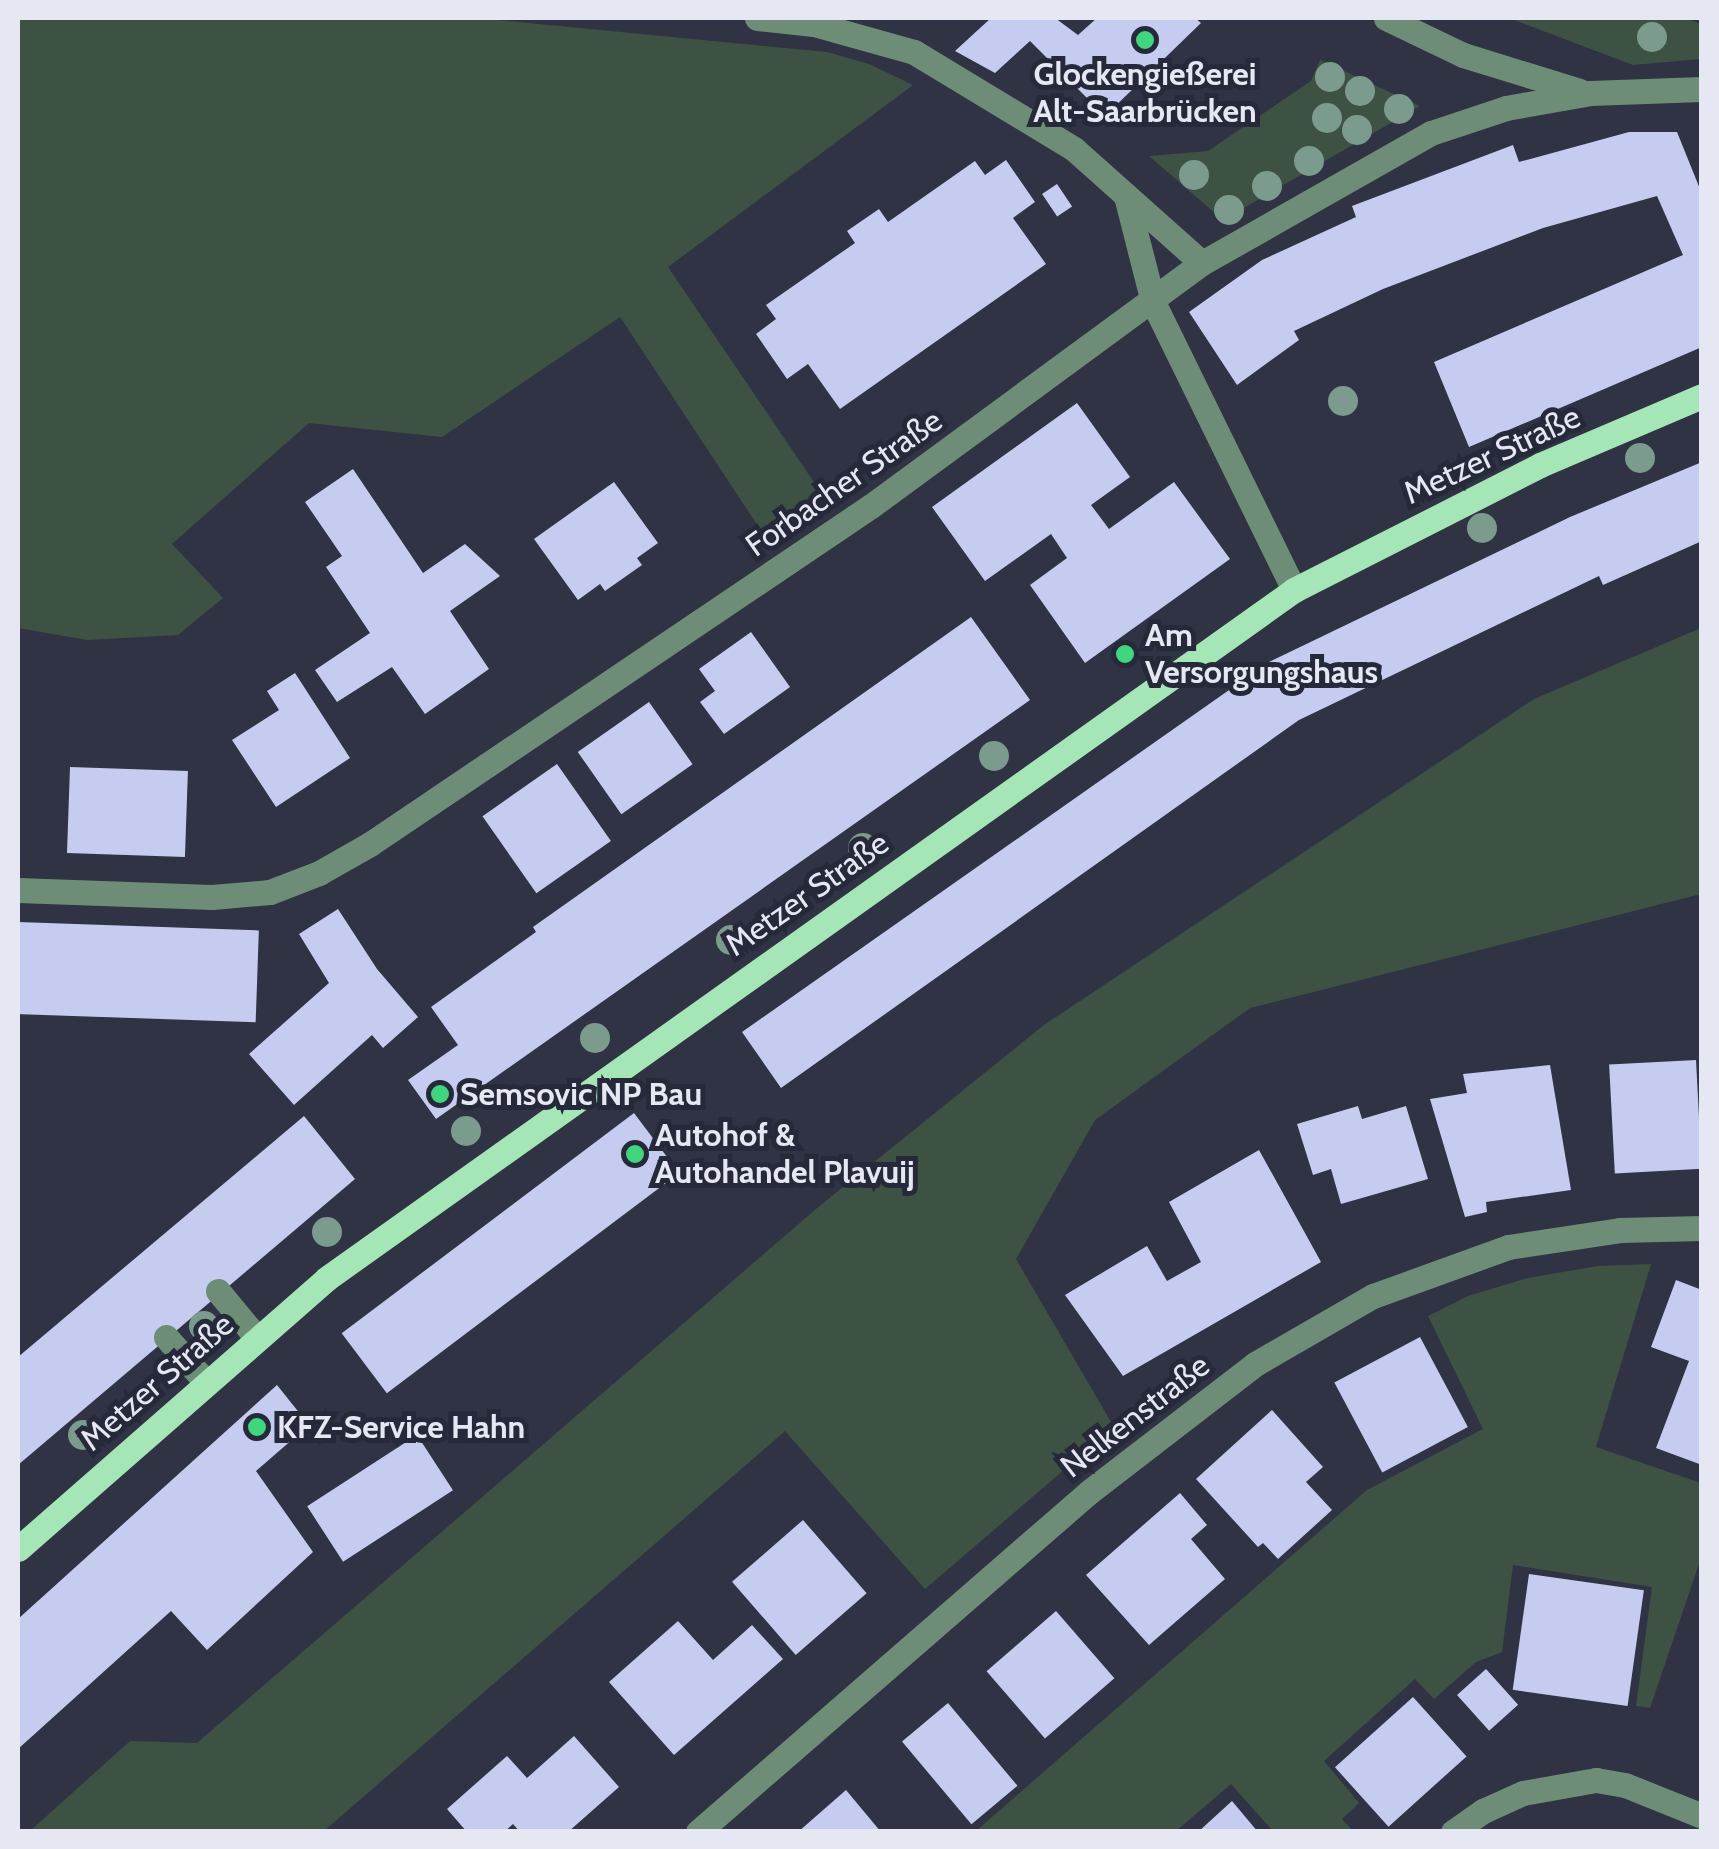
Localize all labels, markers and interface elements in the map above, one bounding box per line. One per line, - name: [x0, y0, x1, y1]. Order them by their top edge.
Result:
- marker: Glockengießerei Alt-Saarbrücken: [1134, 29, 1156, 51]
- place label: Glockengießerei Alt-Saarbrücken: [1033, 56, 1257, 131]
- street label: Metzer Straße: [1398, 397, 1586, 513]
- street label: Forbacher Straße: [739, 401, 949, 565]
- place label: Am Versorgungshaus: [1145, 617, 1378, 692]
- marker: Am Versorgungshaus: [1114, 643, 1136, 665]
- street label: Metzer Straße: [718, 824, 896, 964]
- place label: Semsovic NP Bau: [460, 1075, 702, 1113]
- marker: Semsovic NP Bau: [429, 1083, 451, 1105]
- place label: Autohof & Autohandel Plavuij: [655, 1117, 915, 1192]
- marker: Autohof & Autohandel Plavuij: [624, 1143, 646, 1165]
- street label: Metzer Straße: [73, 1305, 241, 1459]
- street label: Nelkenstraße: [1053, 1346, 1217, 1486]
- place label: KFZ-Service Hahn: [277, 1408, 525, 1446]
- marker: KFZ-Service Hahn: [246, 1416, 268, 1438]

